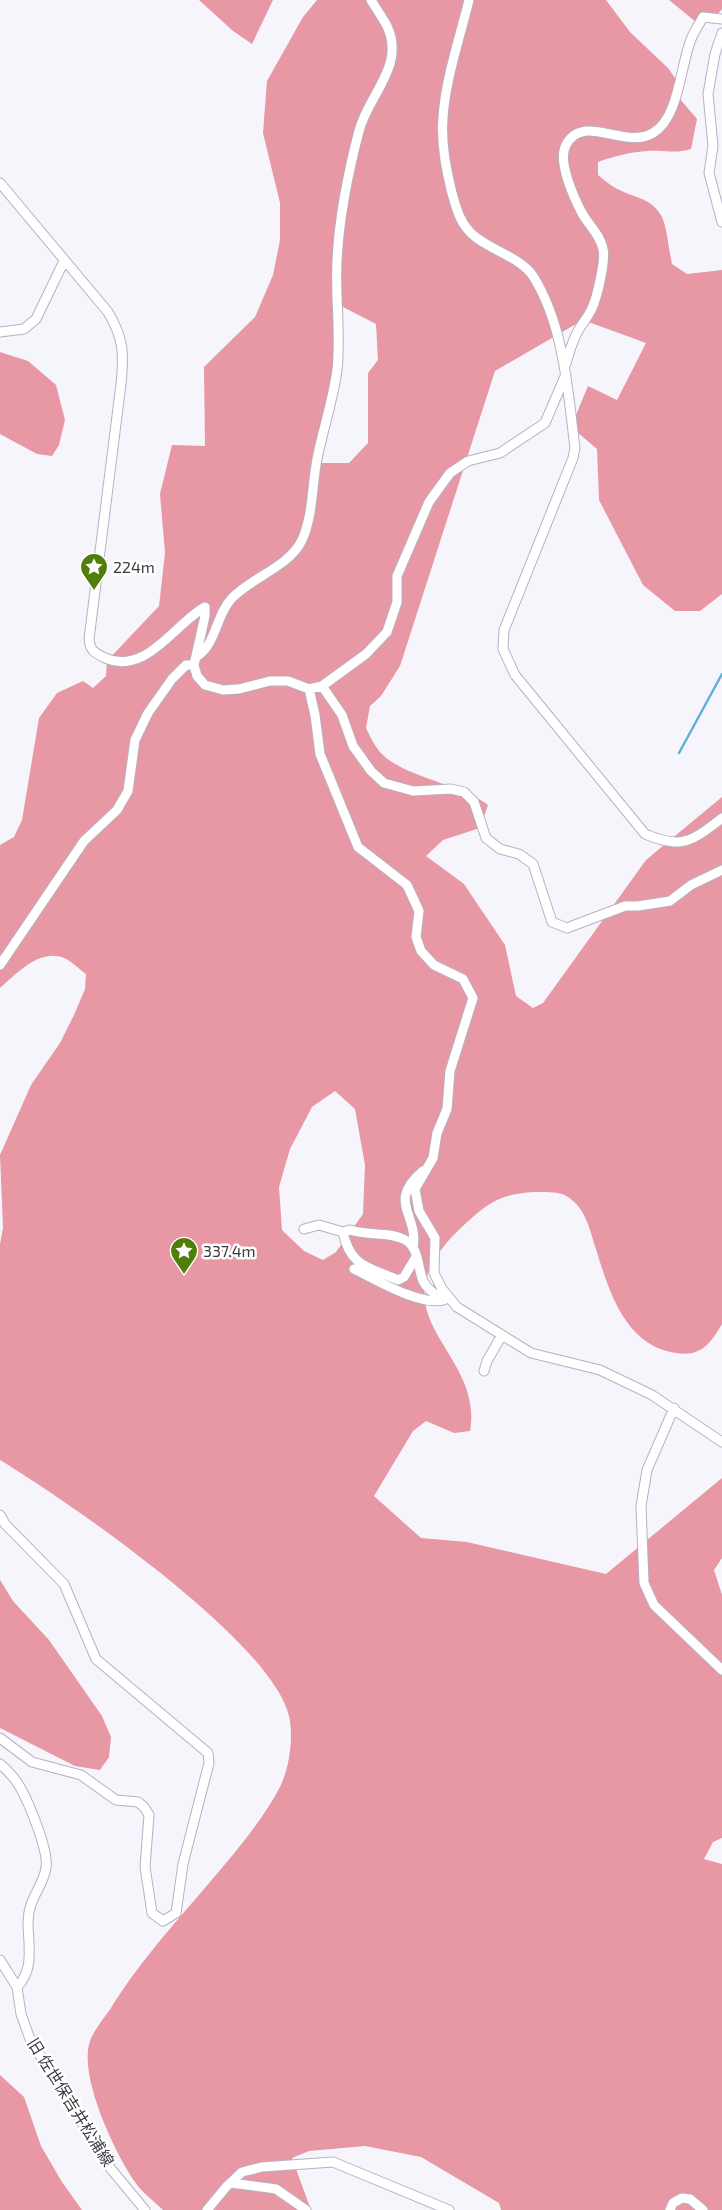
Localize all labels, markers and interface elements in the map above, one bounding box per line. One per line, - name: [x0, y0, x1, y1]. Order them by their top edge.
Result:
- place icon: 224m: [79, 552, 109, 591]
- place label: 224m: [113, 557, 155, 576]
- place icon: 337.4m: [169, 1236, 199, 1275]
- place label: 337.4m: [203, 1241, 256, 1260]
- street label: 旧 佐世保吉井松浦線: [24, 2034, 119, 2169]

